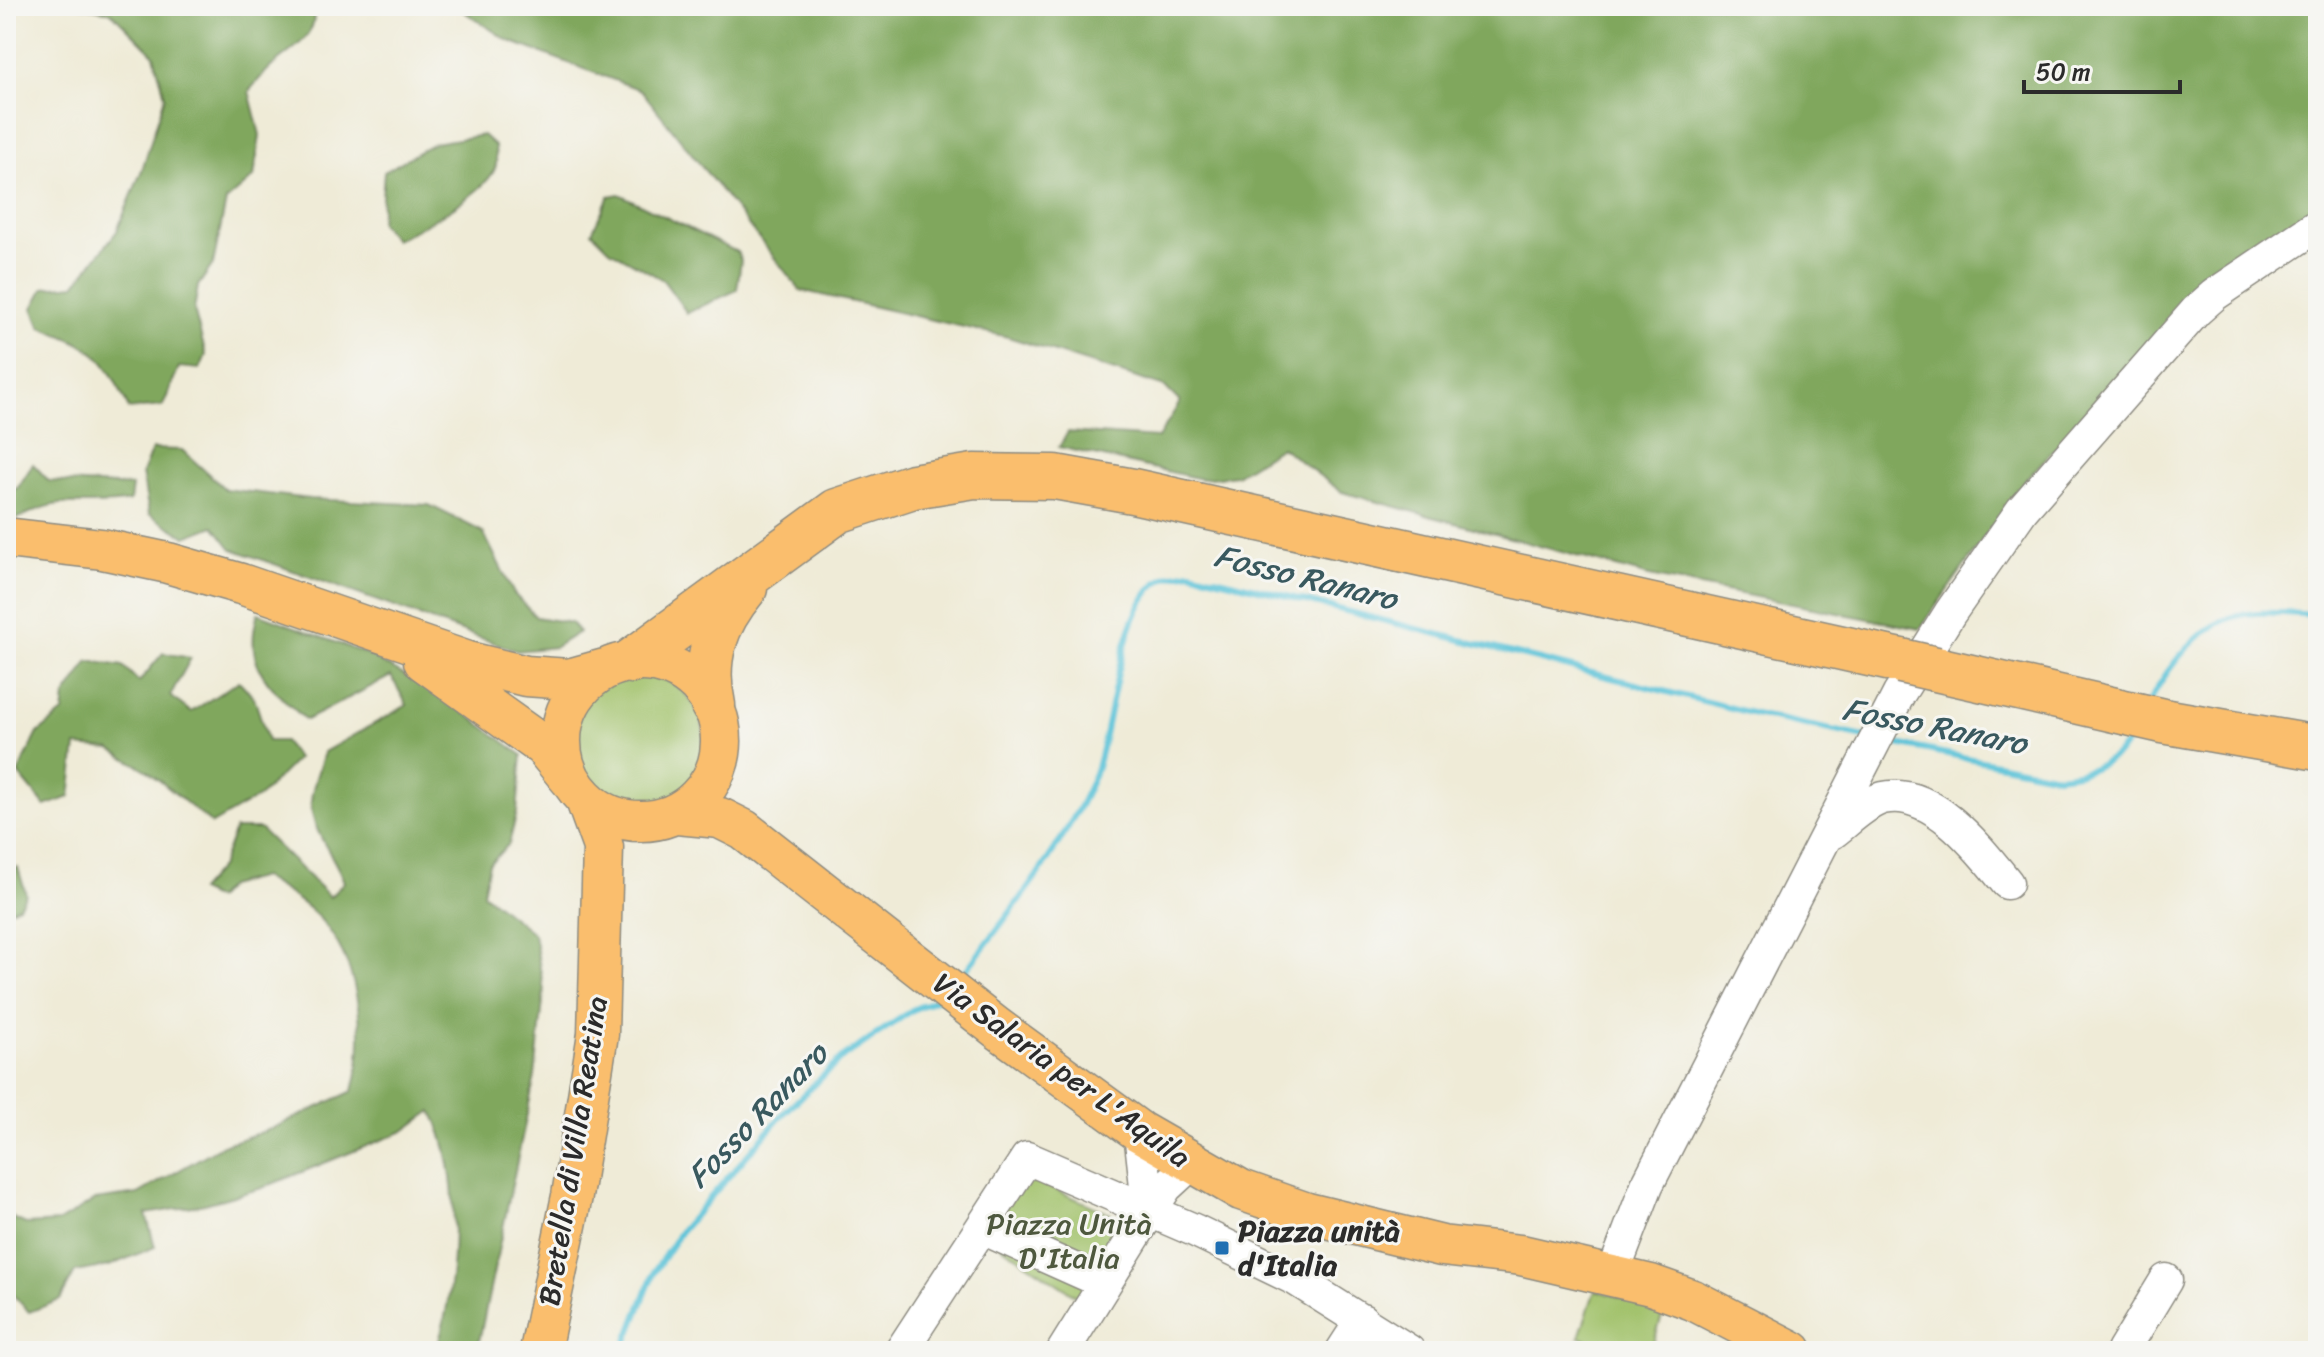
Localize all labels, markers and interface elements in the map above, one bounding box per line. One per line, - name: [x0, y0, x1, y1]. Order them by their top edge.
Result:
- scale bar: [2024, 44, 2180, 94]
- text: 50 m: [2036, 51, 2091, 93]
- water label: Fosso Ranaro: [1209, 527, 1405, 628]
- water label: Fosso Ranaro: [1838, 681, 2033, 773]
- street label: Via Salaria per L'Aquila: [921, 957, 1203, 1183]
- street label: Bretella di Villa Reatina: [522, 992, 624, 1310]
- water label: Fosso Ranaro: [672, 1027, 844, 1202]
- park label: Piazza Unità D'Italia: [986, 1197, 1152, 1285]
- place label: Piazza unità d'Italia: [1238, 1204, 1400, 1292]
- marker: Piazza unità d'Italia: [1213, 1239, 1231, 1257]

